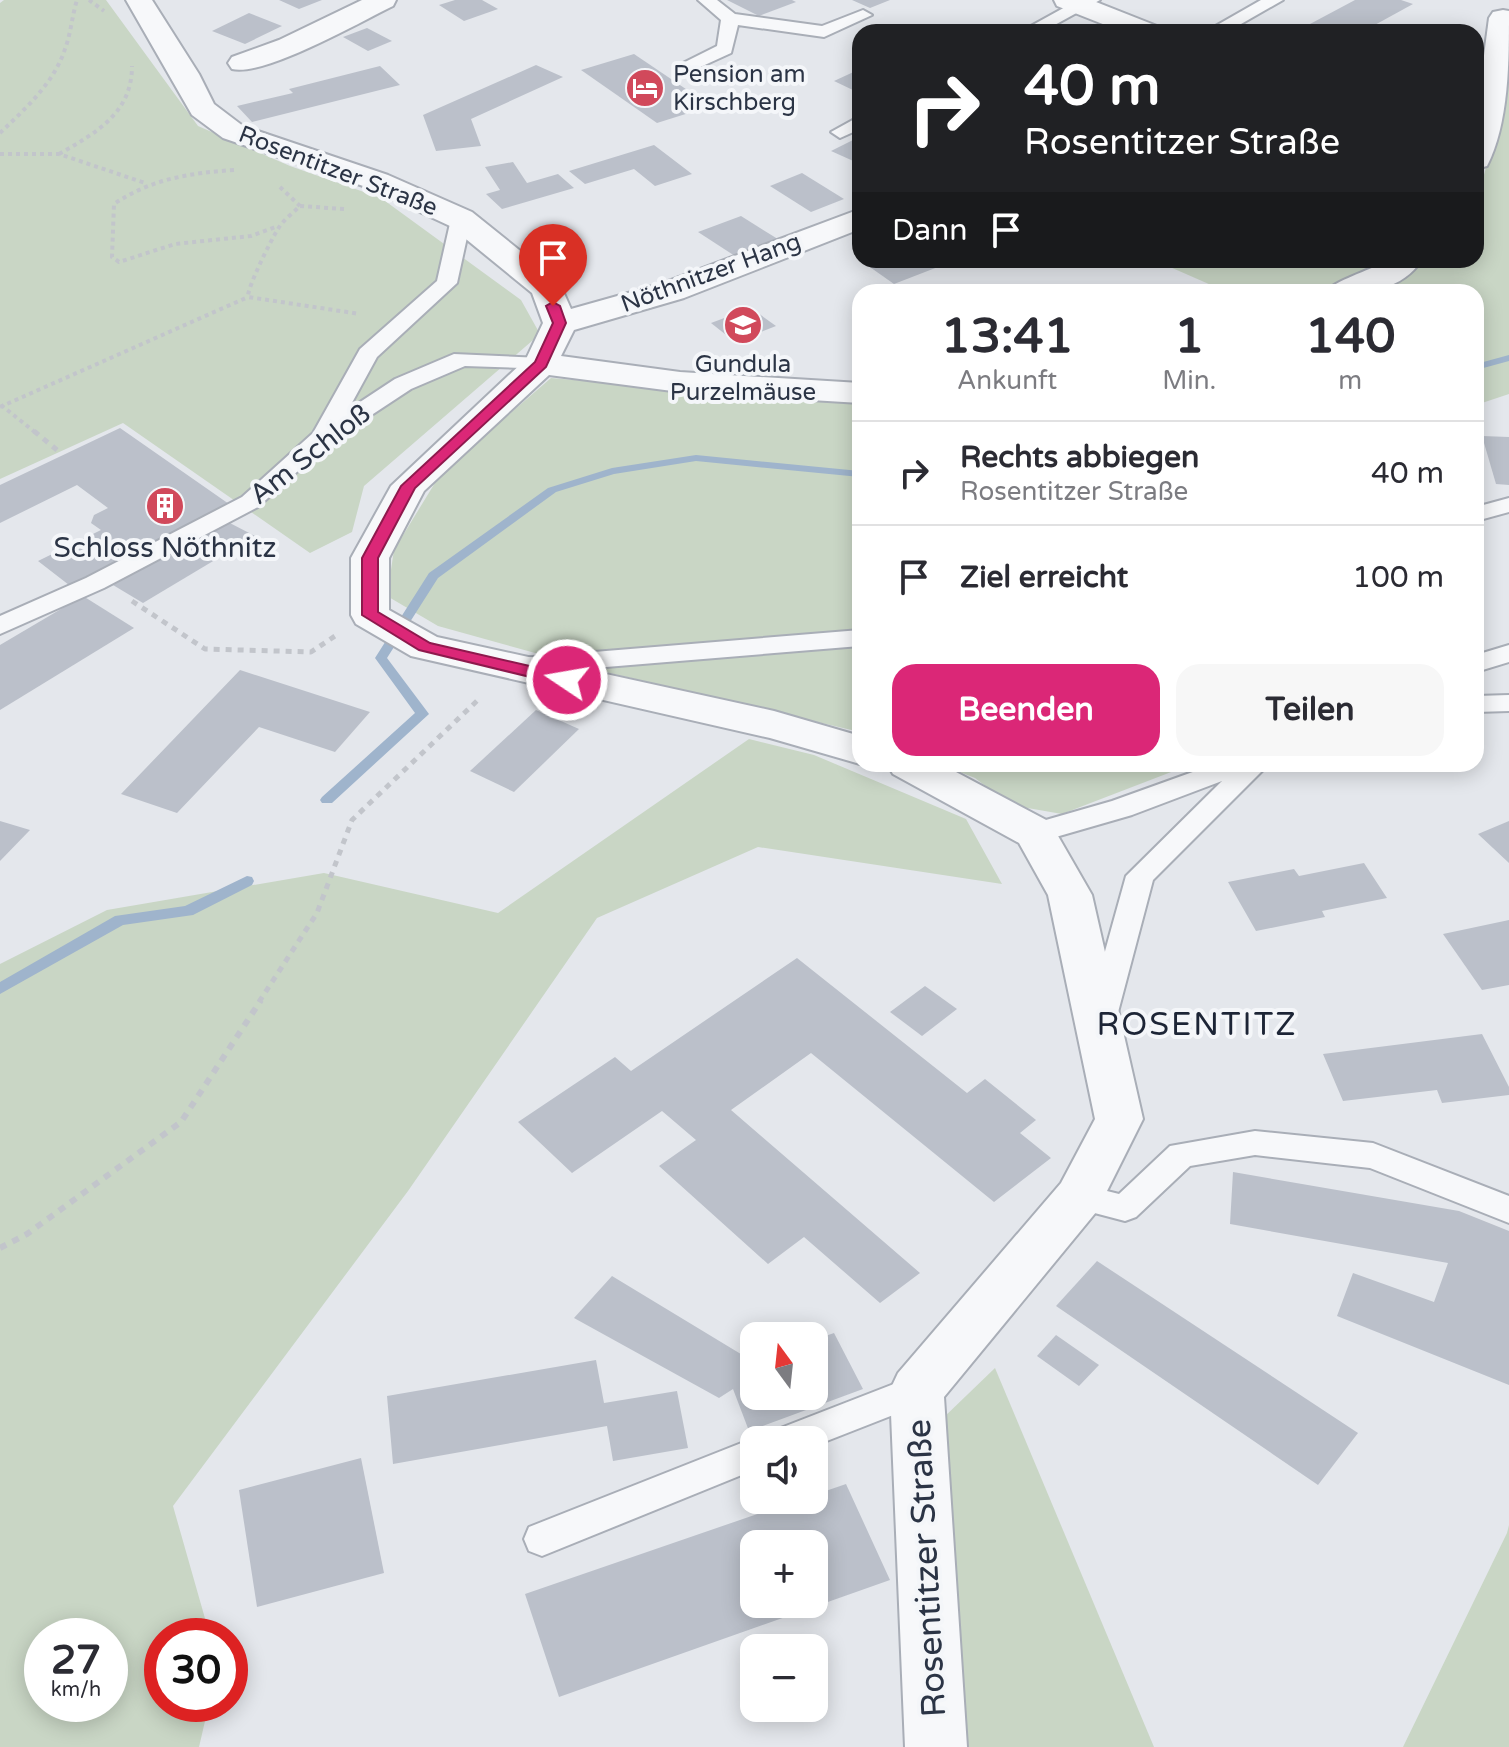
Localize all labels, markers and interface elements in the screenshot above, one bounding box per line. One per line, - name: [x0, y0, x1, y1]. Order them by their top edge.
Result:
- text: 40 m: [1024, 53, 1160, 120]
- icon: right: [892, 56, 996, 160]
- place label: Pension am Kirschberg: [673, 60, 805, 117]
- hotel icon: Pension am Kirschberg: [624, 67, 666, 109]
- street label: Rosentitzer Straße: [234, 120, 442, 222]
- text: Rosentitzer Straße: [1024, 121, 1340, 164]
- icon: arrive: [984, 208, 1028, 252]
- text: Dann: [892, 212, 968, 249]
- pin: [519, 224, 587, 306]
- street label: Nöthnitzer Hang: [617, 227, 805, 319]
- icon: arrive: [531, 236, 575, 280]
- school or university icon: Gundula Purzelmäuse: [722, 304, 764, 346]
- text: 13:41: [941, 308, 1074, 366]
- text: 1: [1174, 308, 1204, 366]
- text: 140: [1305, 308, 1395, 366]
- place label: Gundula Purzelmäuse: [670, 350, 816, 407]
- text: Ankunft: [957, 365, 1057, 396]
- text: Min.: [1162, 365, 1216, 396]
- text: m: [1338, 365, 1362, 396]
- street label: Am Schloß: [243, 396, 377, 512]
- text: Rechts abbiegen: [960, 439, 1199, 476]
- icon: right: [892, 451, 936, 495]
- text: 40 m: [1371, 455, 1444, 492]
- text: Rosentitzer Straße: [960, 476, 1188, 507]
- building icon: Schloss Nöthnitz: [144, 485, 186, 527]
- place label: Schloss Nöthnitz: [54, 531, 276, 565]
- icon: arrive: [892, 555, 936, 599]
- text: Ziel erreicht: [960, 559, 1128, 596]
- text: 100 m: [1352, 559, 1444, 596]
- position arrow: [525, 638, 609, 722]
- button: Beenden: [892, 664, 1160, 756]
- button: Teilen: [1176, 664, 1444, 756]
- district label: ROSENTITZ: [1096, 1006, 1298, 1044]
- north arrow: [740, 1322, 828, 1410]
- map controls: [740, 1322, 828, 1722]
- street label: Rosentitzer Straße: [899, 1418, 955, 1718]
- button: sound: [740, 1426, 828, 1514]
- button: +: [740, 1530, 828, 1618]
- speed limit sign: 30: [144, 1618, 248, 1722]
- button: −: [740, 1634, 828, 1722]
- text: 27: [51, 1636, 101, 1684]
- text: km/h: [51, 1678, 101, 1702]

